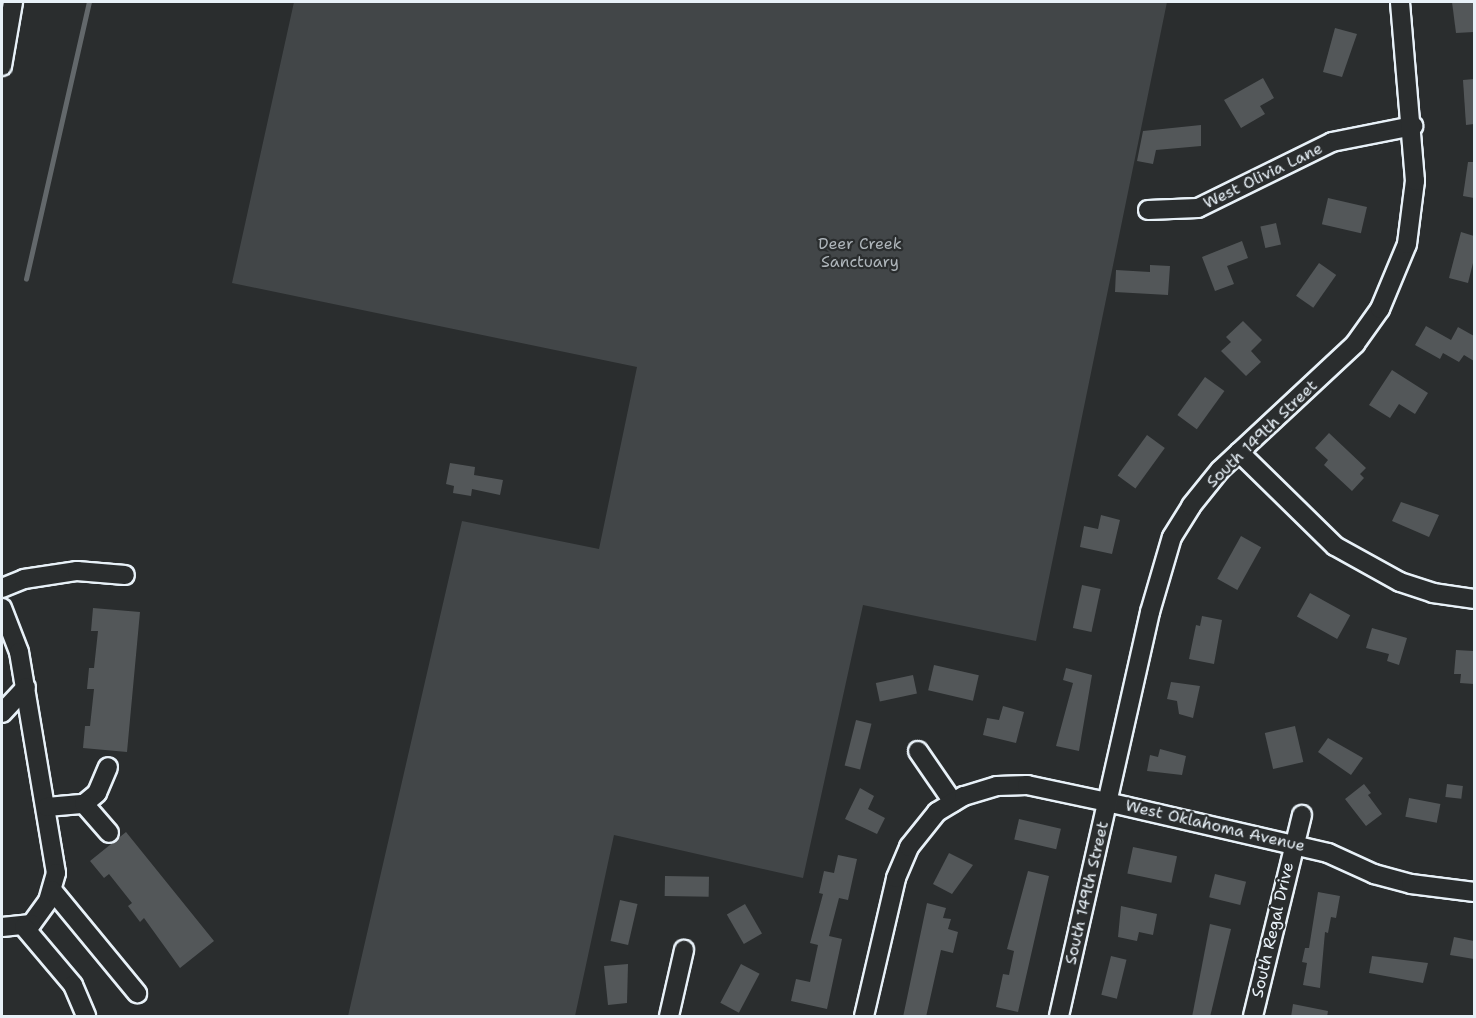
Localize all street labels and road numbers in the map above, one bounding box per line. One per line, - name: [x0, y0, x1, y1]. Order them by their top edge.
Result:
- street label: West Olivia Lane: [1200, 139, 1326, 213]
- street label: South 149th Street: [1203, 376, 1321, 492]
- street label: West Oklahoma Avenue: [1123, 796, 1307, 856]
- street label: South 149th Street: [1061, 820, 1113, 966]
- street label: South Regal Drive: [1248, 860, 1298, 1000]

